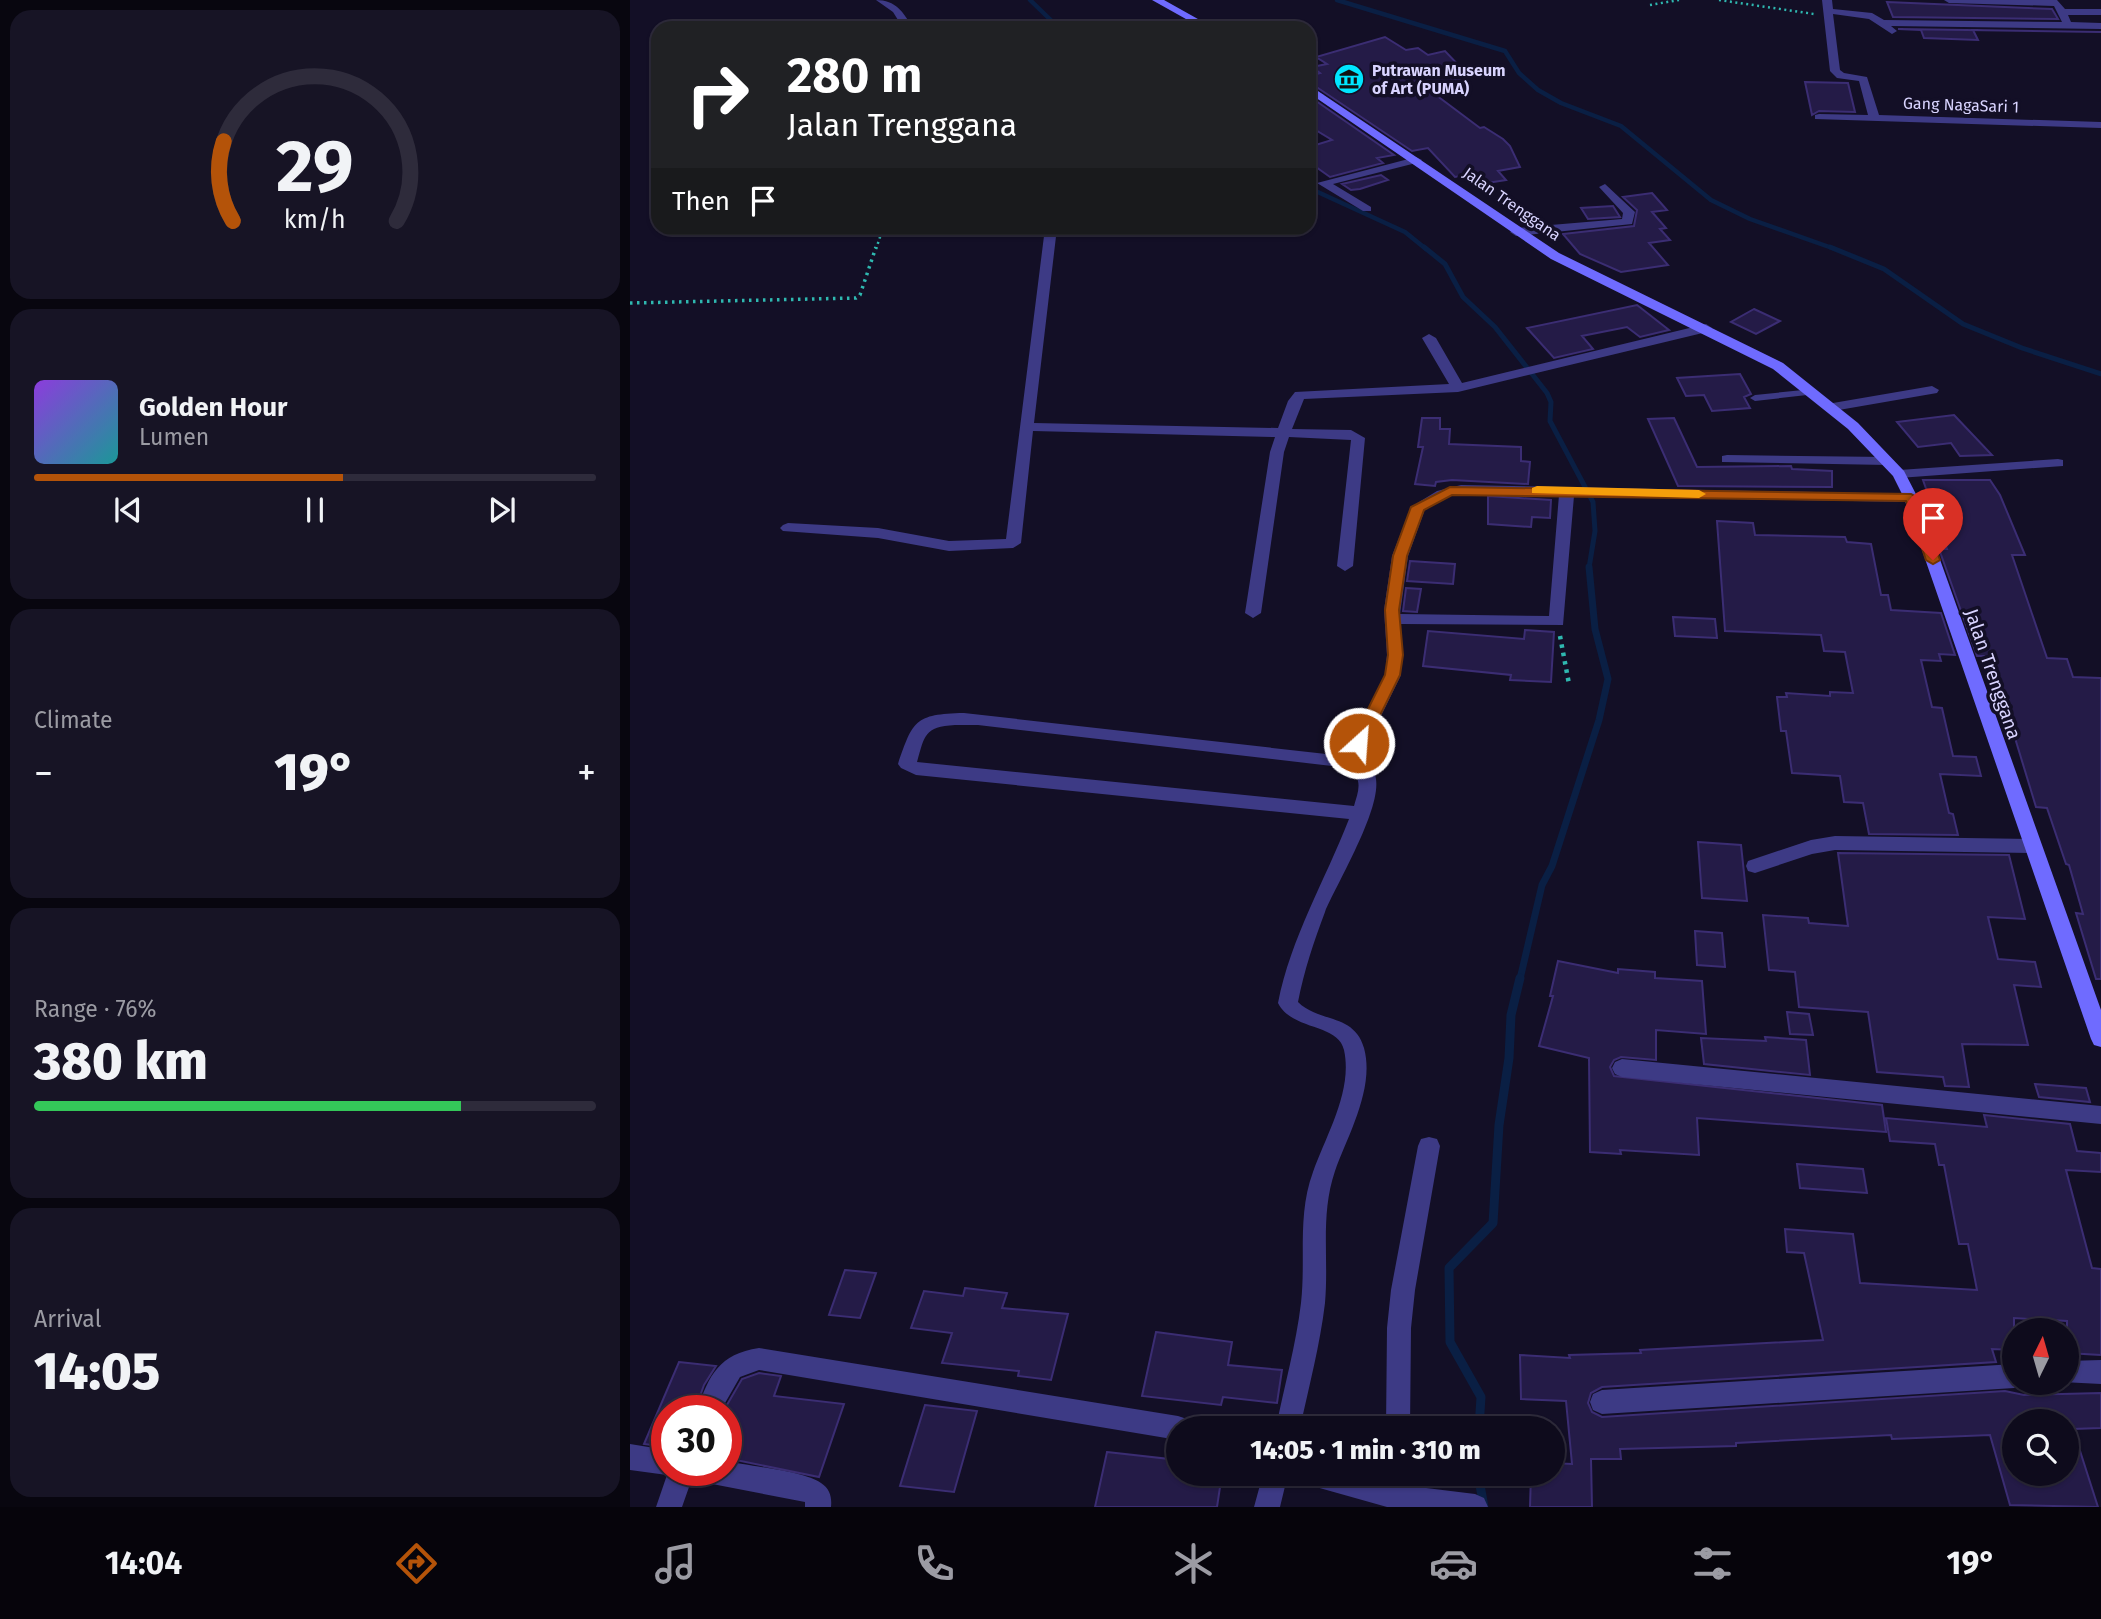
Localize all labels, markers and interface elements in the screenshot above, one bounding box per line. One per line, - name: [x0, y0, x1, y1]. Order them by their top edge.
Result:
- text: 280 m: [787, 46, 923, 105]
- icon: right: [672, 49, 763, 140]
- place label: Putrawan Museum of Art (PUMA): [1372, 61, 1506, 98]
- museum icon: Putrawan Museum of Art (PUMA): [1332, 62, 1366, 96]
- street label: Gang NagaSari 1: [1903, 93, 2019, 117]
- text: Jalan Trenggana: [787, 106, 1017, 144]
- text: 29: [276, 123, 354, 210]
- street label: Jalan Trenggana: [1459, 163, 1565, 245]
- icon: arrive: [744, 182, 782, 220]
- text: Then: [672, 186, 730, 217]
- text: km/h: [284, 205, 346, 235]
- text: Golden Hour: [139, 392, 287, 423]
- text: Lumen: [139, 423, 209, 451]
- pin: [1903, 488, 1963, 560]
- icon: previous: [109, 491, 147, 529]
- icon: pause: [296, 491, 334, 529]
- icon: next: [483, 491, 521, 529]
- icon: arrive: [1914, 499, 1952, 537]
- street label: Jalan Trenggana: [1960, 606, 2026, 742]
- text: Climate: [34, 706, 113, 734]
- position arrow: [1322, 706, 1396, 780]
- text: 19°: [274, 741, 356, 804]
- text: −: [34, 750, 53, 796]
- text: +: [577, 750, 596, 796]
- text: Range · 76%: [34, 995, 156, 1023]
- text: 380 km: [34, 1030, 208, 1093]
- text: Arrival: [34, 1305, 101, 1333]
- north arrow: [2002, 1318, 2079, 1395]
- map controls: [2002, 1318, 2079, 1486]
- text: 14:05: [34, 1340, 160, 1403]
- speed limit sign: 30: [651, 1395, 742, 1486]
- button: search: [2002, 1409, 2079, 1486]
- text: 14:05 · 1 min · 310 m: [1250, 1435, 1481, 1466]
- icon: directions: [392, 1539, 441, 1588]
- icon: music: [651, 1539, 700, 1588]
- icon: phone: [910, 1539, 959, 1588]
- icon: climate: [1169, 1539, 1218, 1588]
- icon: car: [1429, 1539, 1478, 1588]
- icon: filters: [1688, 1539, 1737, 1588]
- text: 14:04: [105, 1544, 182, 1582]
- text: 19°: [1947, 1544, 1996, 1582]

